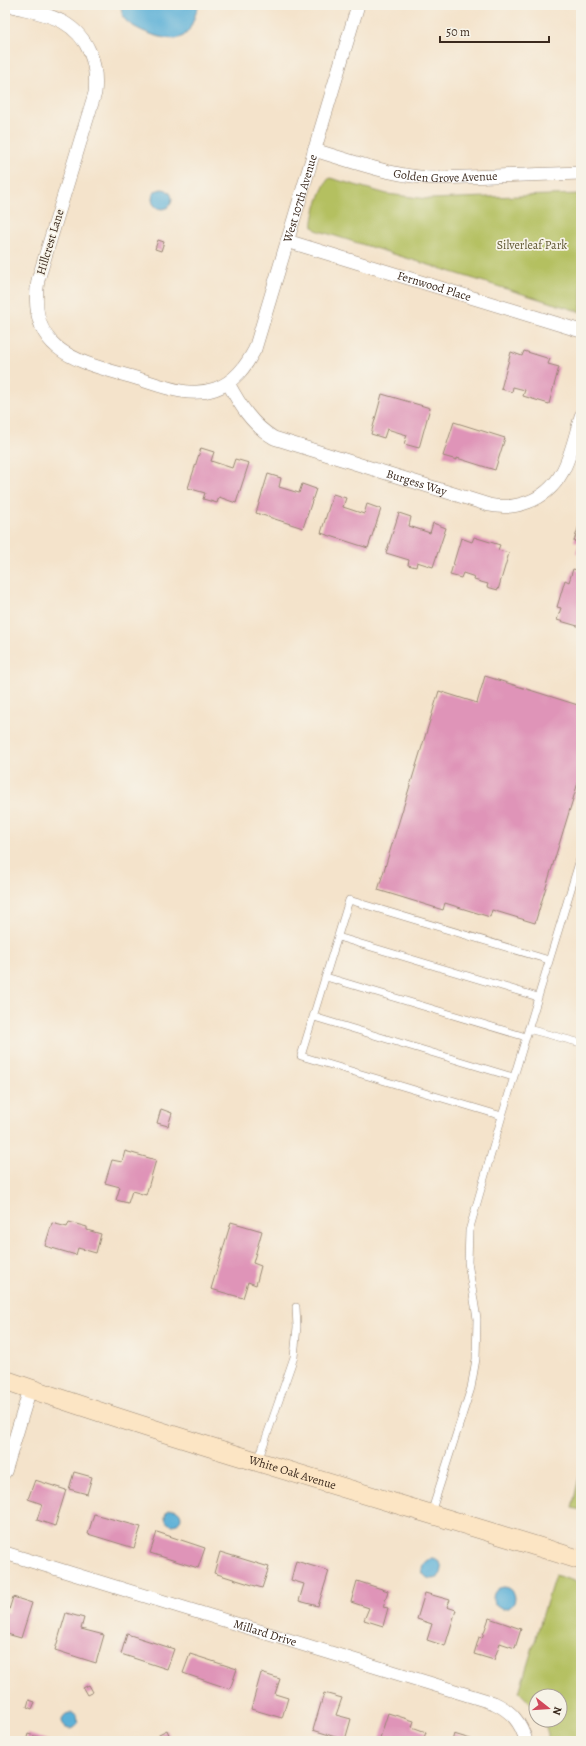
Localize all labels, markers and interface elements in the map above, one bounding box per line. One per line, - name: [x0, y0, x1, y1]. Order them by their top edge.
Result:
- scale bar: [440, 18, 549, 44]
- text: 50 m: [446, 24, 470, 40]
- street label: West 107th Avenue: [279, 152, 321, 245]
- street label: Golden Grove Avenue: [392, 165, 498, 186]
- street label: Hillcrest Lane: [32, 207, 68, 277]
- park label: Silverleaf Park: [497, 237, 567, 253]
- street label: Fernwood Place: [395, 267, 473, 305]
- street label: Burgess Way: [384, 465, 450, 500]
- street label: White Oak Avenue: [246, 1451, 338, 1493]
- street label: Millard Drive: [232, 1616, 299, 1650]
- north arrow: [528, 1688, 568, 1728]
- text: N: [549, 1705, 565, 1717]

